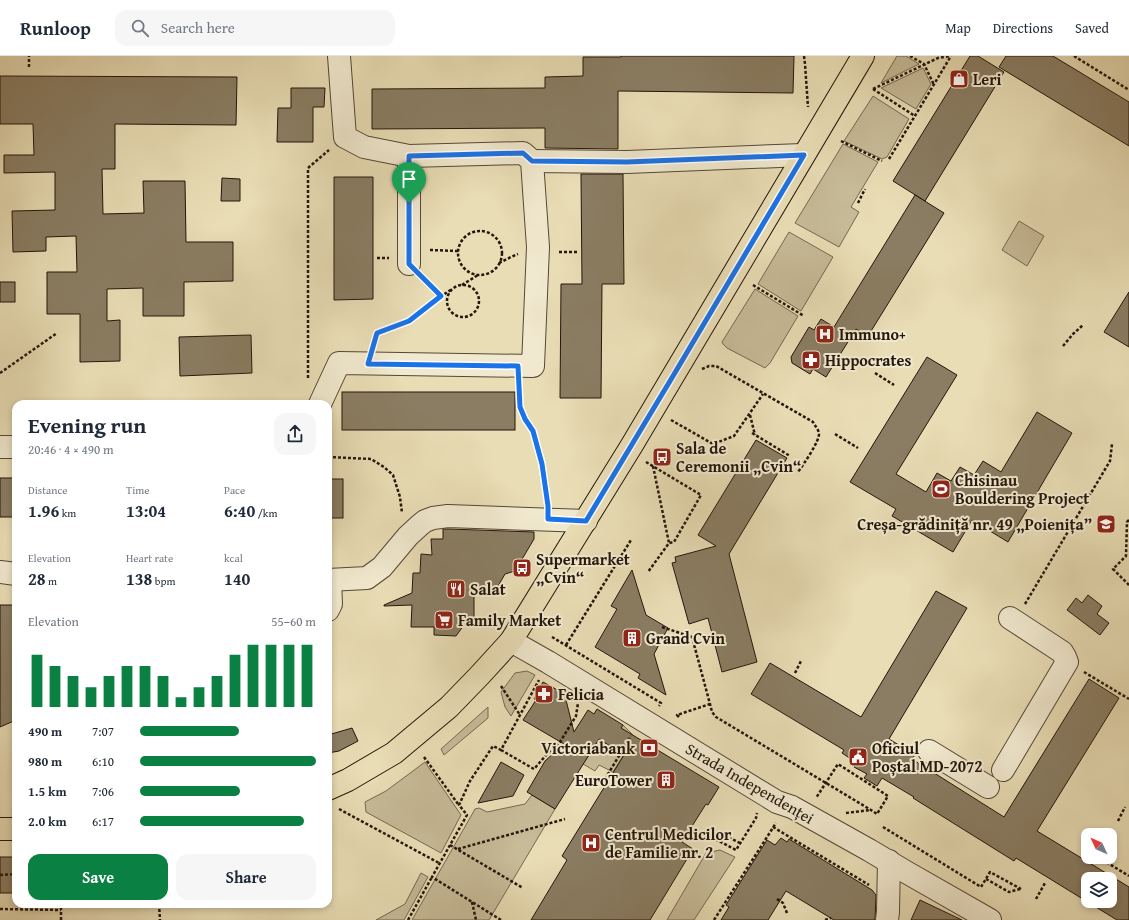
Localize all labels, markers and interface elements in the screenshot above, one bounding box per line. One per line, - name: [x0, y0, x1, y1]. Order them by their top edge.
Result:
- search box: [115, 10, 395, 46]
- text: Runloop: [20, 14, 91, 42]
- icon: search: [129, 17, 151, 39]
- text: Search here: [161, 17, 235, 38]
- text: Map: [945, 18, 971, 38]
- text: Directions: [993, 18, 1053, 38]
- text: Saved: [1075, 18, 1109, 38]
- place label: Leri: [973, 67, 1002, 91]
- shop icon: Leri: [948, 68, 970, 90]
- pin: [392, 162, 426, 203]
- icon: arrive: [398, 168, 420, 190]
- place label: Immuno+: [839, 322, 906, 346]
- hospital icon: Immuno+: [814, 323, 836, 345]
- place label: Hippocrates: [825, 348, 911, 372]
- pharmacy icon: Hippocrates: [800, 349, 822, 371]
- text: Evening run: [28, 409, 146, 441]
- button: share: [274, 413, 316, 455]
- place label: Sala de Ceremonii „Cvin“: [676, 436, 801, 478]
- text: 20:46 · 4 × 490 m: [28, 440, 114, 459]
- bus stop icon: Sala de Ceremonii „Cvin“: [651, 446, 673, 468]
- place label: Chisinau Bouldering Project: [955, 468, 1089, 510]
- sports icon: Chisinau Bouldering Project: [930, 478, 952, 500]
- text: Distance: [28, 482, 67, 498]
- text: Time: [126, 482, 149, 498]
- text: Pace: [224, 482, 245, 498]
- text: 1.96: [28, 498, 59, 523]
- text: 13:04: [126, 498, 166, 523]
- text: 6:40: [224, 498, 255, 523]
- text: km: [59, 505, 76, 521]
- text: /km: [255, 505, 277, 521]
- place label: Creșa-grădiniță nr. 49 „Poienița”: [857, 512, 1092, 536]
- school or university icon: Creșa-grădiniță nr. 49 „Poienița”: [1095, 513, 1117, 535]
- place label: Supermarket „Cvin“: [536, 547, 630, 589]
- text: Elevation: [28, 550, 71, 566]
- text: Heart rate: [126, 550, 173, 566]
- text: kcal: [224, 550, 243, 566]
- bus stop icon: Supermarket „Cvin“: [511, 557, 533, 579]
- text: 28: [28, 566, 46, 591]
- text: 138: [126, 566, 152, 591]
- text: 140: [224, 566, 250, 591]
- text: m: [46, 573, 57, 589]
- text: bpm: [152, 573, 175, 589]
- place label: Salat: [470, 577, 506, 601]
- restaurant icon: Salat: [445, 578, 467, 600]
- place label: Family Market: [458, 608, 561, 632]
- supermarket icon: Family Market: [433, 609, 455, 631]
- text: Elevation: [28, 612, 79, 631]
- text: 55–60 m: [271, 612, 316, 631]
- place label: Grand Cvin: [646, 626, 725, 650]
- building icon: Grand Cvin: [621, 627, 643, 649]
- place label: Felicia: [558, 682, 605, 706]
- pharmacy icon: Felicia: [533, 683, 555, 705]
- text: 490 m: [28, 722, 62, 741]
- text: 7:07: [92, 722, 114, 741]
- place label: Victoriabank: [541, 736, 636, 760]
- street label: Strada Independenței: [681, 736, 819, 830]
- place label: Oficiul Poștal MD-2072: [872, 736, 983, 778]
- bank icon: Victoriabank: [638, 737, 660, 759]
- public building icon: Oficiul Poștal MD-2072: [847, 746, 869, 768]
- text: 980 m: [28, 752, 62, 771]
- text: 6:10: [92, 752, 114, 771]
- place label: EuroTower: [575, 768, 653, 792]
- building icon: EuroTower: [655, 769, 677, 791]
- text: 1.5 km: [28, 782, 67, 801]
- text: 7:06: [92, 782, 114, 801]
- text: 2.0 km: [28, 812, 67, 831]
- text: 6:17: [92, 812, 114, 831]
- place label: Centrul Medicilor de Familie nr. 2: [605, 822, 732, 864]
- north arrow: [1081, 828, 1117, 864]
- map controls: [1081, 828, 1117, 908]
- hospital icon: Centrul Medicilor de Familie nr. 2: [580, 832, 602, 854]
- button: Save: [28, 854, 168, 900]
- button: Share: [176, 854, 316, 900]
- button: layers: [1081, 872, 1117, 908]

